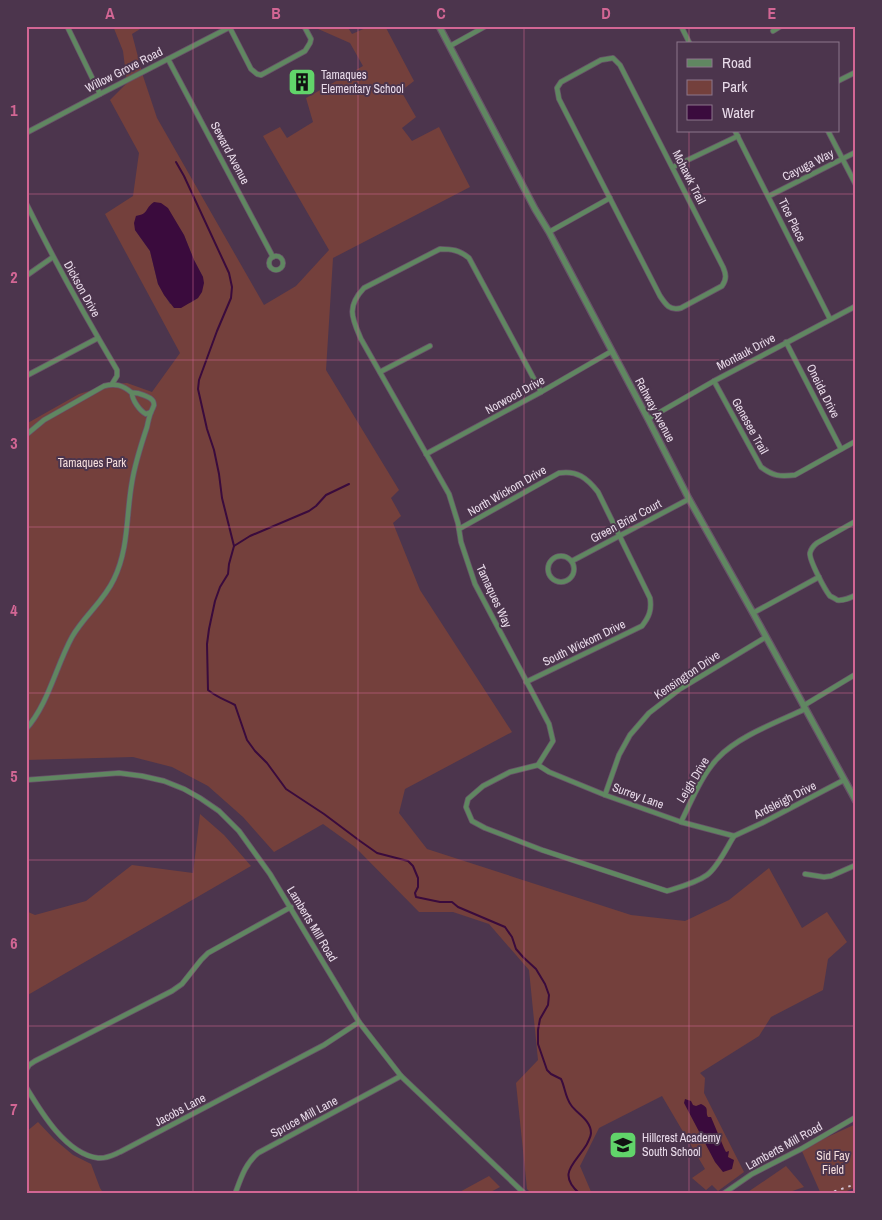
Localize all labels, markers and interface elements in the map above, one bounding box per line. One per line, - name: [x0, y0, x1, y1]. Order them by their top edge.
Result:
- text: A: [105, 2, 115, 24]
- text: B: [271, 2, 281, 24]
- text: C: [436, 2, 446, 24]
- text: D: [601, 2, 611, 24]
- text: E: [768, 2, 777, 24]
- legend: [677, 42, 840, 132]
- street label: Willow Grove Road: [83, 44, 165, 96]
- text: Road: [722, 52, 751, 73]
- building icon: Tamaques Elementary School: [287, 67, 317, 97]
- place label: Tamaques Elementary School: [321, 67, 404, 97]
- text: Park: [722, 76, 748, 97]
- text: 1: [10, 99, 18, 121]
- text: Water: [722, 102, 754, 123]
- street label: Seward Avenue: [207, 119, 253, 187]
- street label: Cayuga Way: [779, 145, 837, 185]
- street label: Mohawk Trail: [669, 147, 709, 207]
- street label: Tice Place: [775, 196, 809, 244]
- street label: Dickson Drive: [60, 258, 104, 320]
- text: 2: [10, 266, 18, 288]
- street label: Montauk Drive: [714, 330, 778, 374]
- street label: Oneida Drive: [803, 361, 843, 421]
- street label: Norwood Drive: [482, 372, 548, 418]
- street label: Rahway Avenue: [631, 375, 679, 445]
- street label: Genesee Trail: [728, 395, 772, 457]
- text: 3: [10, 432, 18, 454]
- park label: Tamaques Park: [58, 455, 126, 471]
- street label: North Wickom Drive: [465, 462, 549, 520]
- street label: Green Briar Court: [588, 495, 665, 546]
- street label: Tamaques Way: [472, 562, 516, 630]
- text: 4: [10, 599, 18, 621]
- street label: South Wickom Drive: [540, 616, 628, 670]
- street label: Kensington Drive: [651, 647, 723, 703]
- street label: Leigh Drive: [673, 754, 713, 806]
- text: 5: [10, 765, 18, 787]
- street label: Ardsleigh Drive: [750, 777, 819, 823]
- street label: Surrey Lane: [610, 779, 666, 813]
- street label: Lamberts Mill Road: [283, 883, 341, 965]
- text: 6: [10, 932, 18, 954]
- street label: Jacobs Lane: [152, 1090, 208, 1130]
- street label: Spruce Mill Lane: [268, 1093, 340, 1141]
- text: 7: [10, 1098, 18, 1120]
- street label: Lamberts Mill Road: [743, 1118, 825, 1174]
- school or university icon: Hillcrest Academy South School: [608, 1130, 638, 1160]
- place label: Hillcrest Academy South School: [642, 1130, 721, 1160]
- park label: Sid Fay Field: [816, 1148, 850, 1178]

